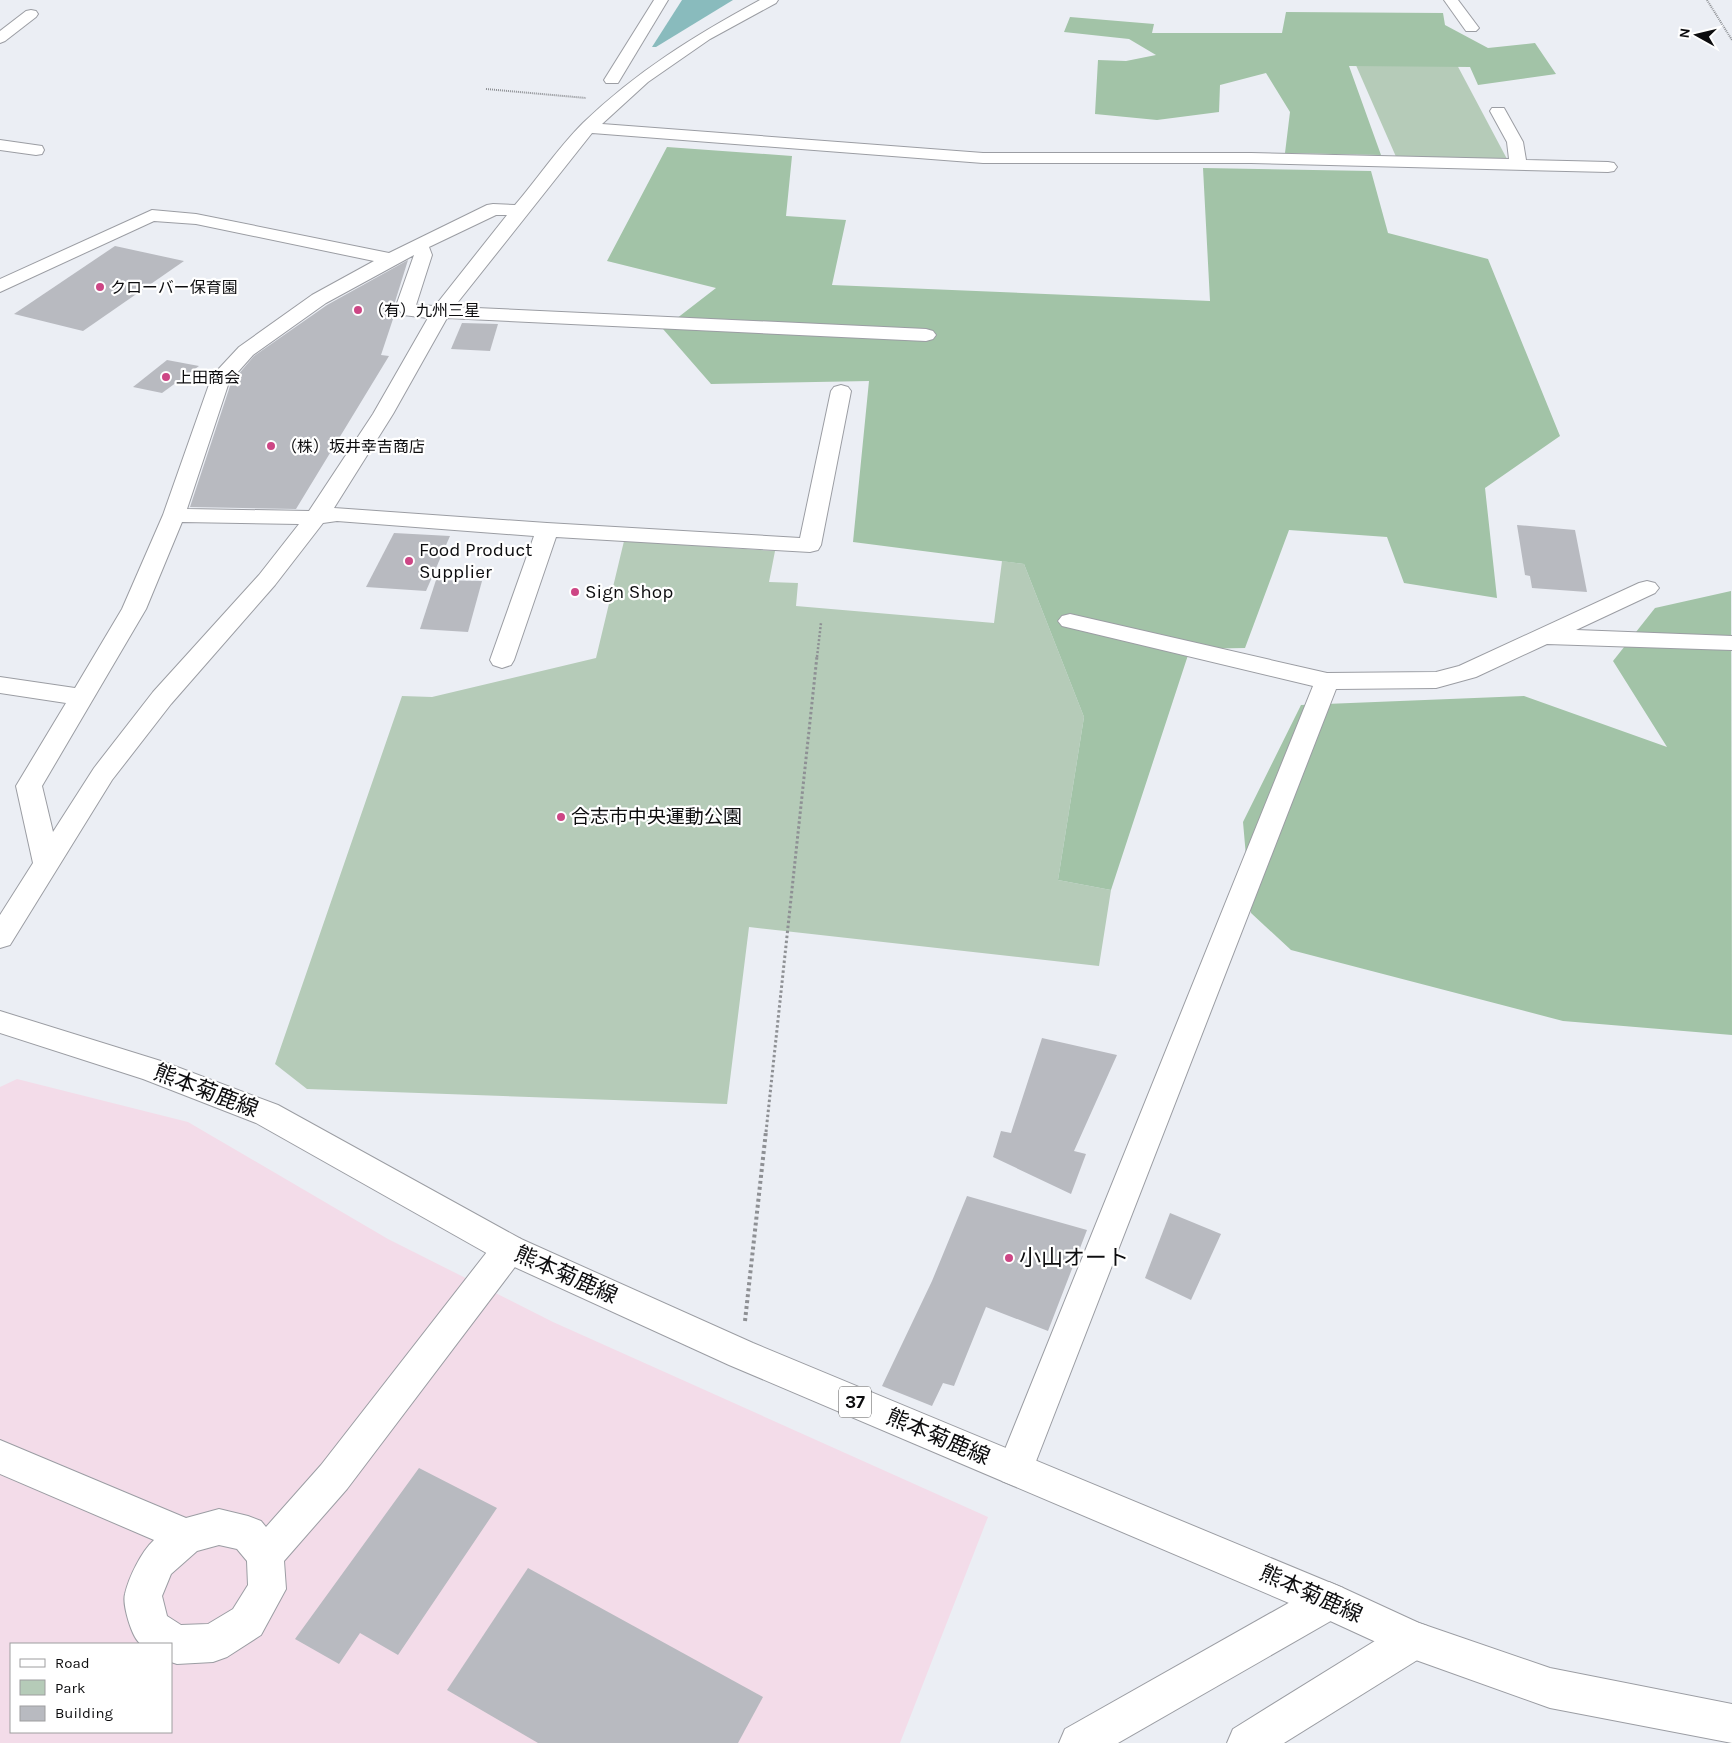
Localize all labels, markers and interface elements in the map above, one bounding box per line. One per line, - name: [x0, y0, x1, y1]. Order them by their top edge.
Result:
- north arrow: [1672, 10, 1722, 60]
- text: N: [1676, 27, 1694, 39]
- place label: クローバー保育園: [110, 278, 238, 297]
- marker: クローバー保育園: [94, 281, 106, 293]
- place label: （有）九州三星: [368, 301, 480, 320]
- marker: （有）九州三星: [352, 304, 364, 316]
- place label: 上田商会: [176, 368, 240, 387]
- marker: 上田商会: [160, 371, 172, 383]
- place label: （株）坂井幸吉商店: [281, 437, 425, 456]
- marker: （株）坂井幸吉商店: [265, 440, 277, 452]
- place label: Food Product Supplier: [419, 539, 532, 583]
- marker: Food Product Supplier: [403, 555, 415, 567]
- place label: Sign Shop: [585, 581, 673, 603]
- marker: Sign Shop: [569, 586, 581, 598]
- place label: 合志市中央運動公園: [571, 806, 742, 828]
- marker: 合志市中央運動公園: [555, 811, 567, 823]
- street label: 熊本菊鹿線: [150, 1059, 262, 1123]
- street label: 熊本菊鹿線: [510, 1241, 622, 1309]
- place label: 小山オート: [1019, 1245, 1129, 1271]
- marker: 小山オート: [1003, 1252, 1015, 1264]
- road number: 37: [839, 1386, 871, 1418]
- street label: 熊本菊鹿線: [882, 1404, 994, 1470]
- street label: 熊本菊鹿線: [1255, 1560, 1367, 1628]
- legend: [10, 1643, 172, 1733]
- text: Road: [55, 1654, 90, 1672]
- text: Park: [55, 1679, 85, 1697]
- text: Building: [55, 1704, 113, 1722]

